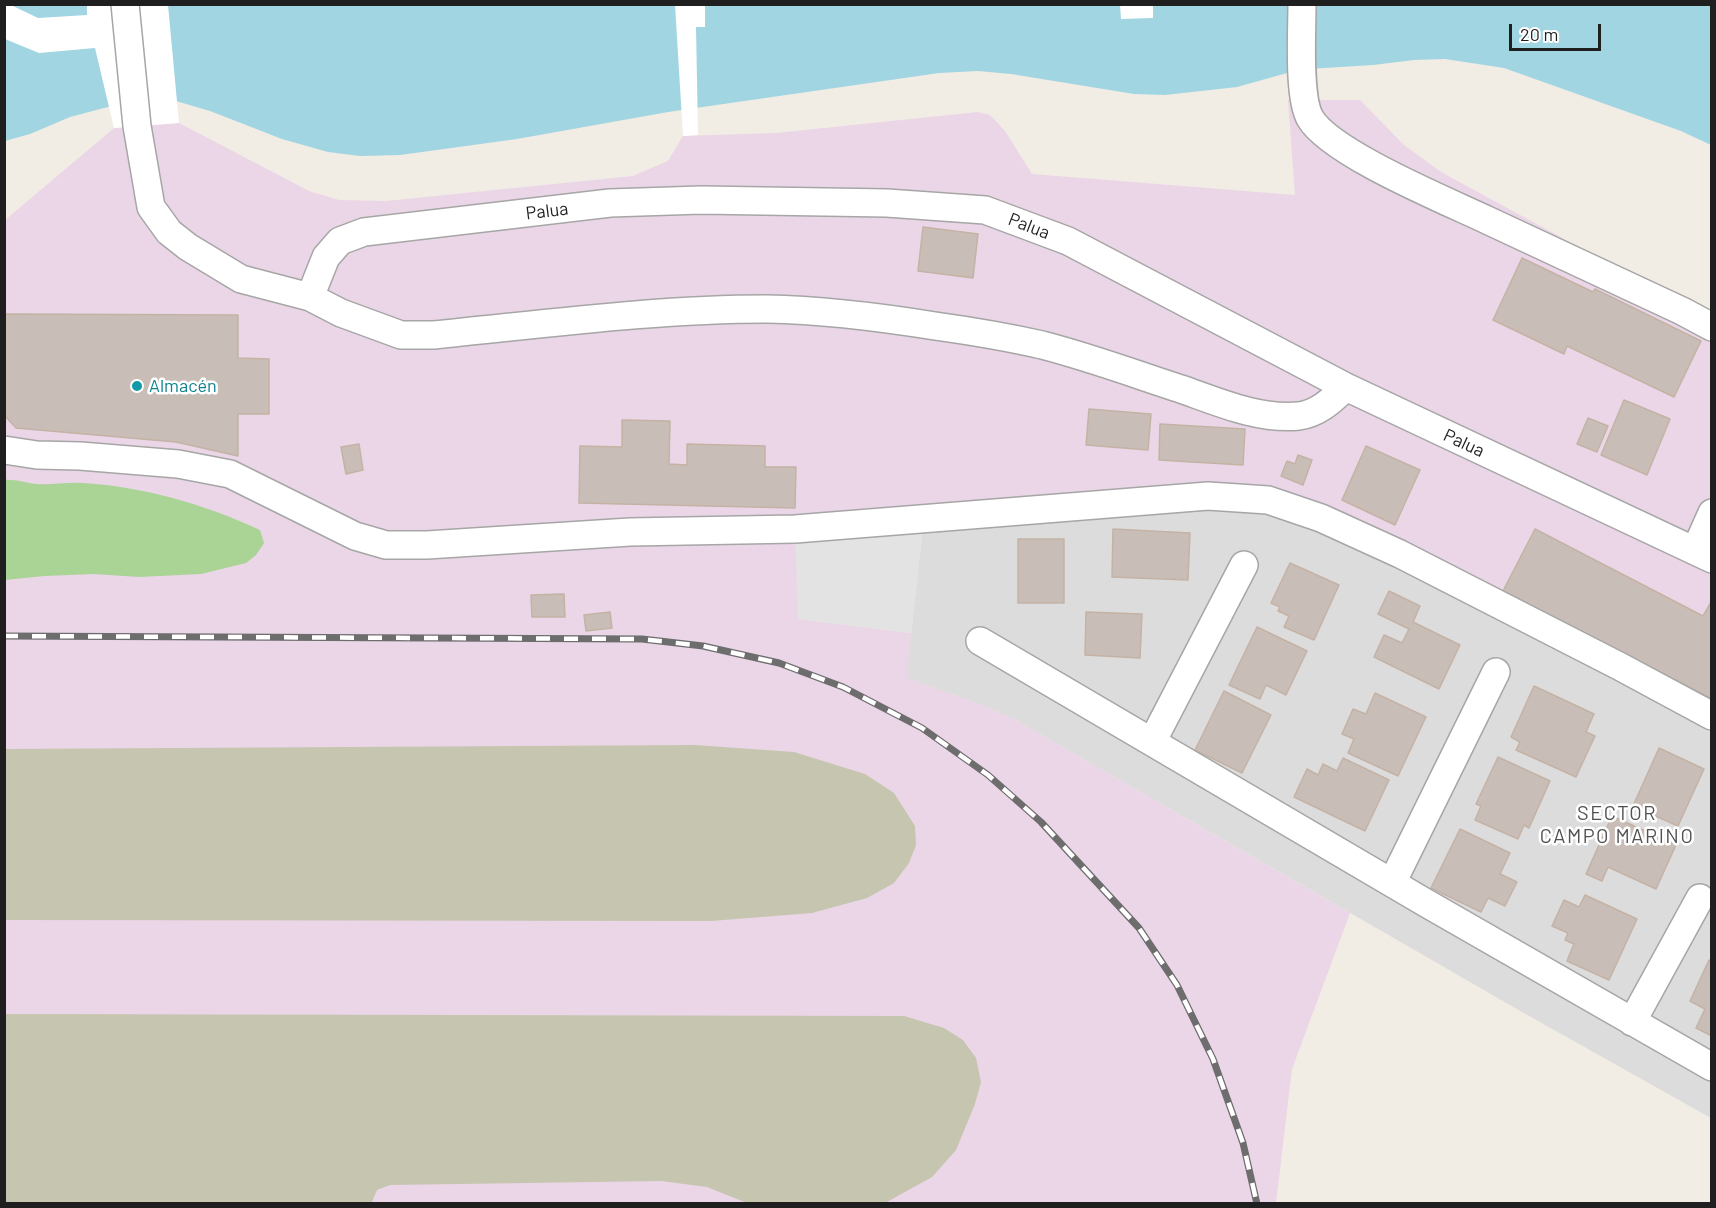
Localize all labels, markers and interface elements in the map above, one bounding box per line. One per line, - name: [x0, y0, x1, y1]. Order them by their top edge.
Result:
- scale bar: [1512, 12, 1604, 50]
- text: 20 m: [1520, 23, 1558, 45]
- street label: Palua: [524, 198, 570, 224]
- street label: Palua: [1005, 208, 1053, 244]
- place label: Almacén: [149, 375, 217, 397]
- marker: Almacén: [130, 379, 144, 393]
- street label: Palua: [1440, 424, 1488, 462]
- district label: SECTOR CAMPO MARINO: [1540, 801, 1694, 848]

